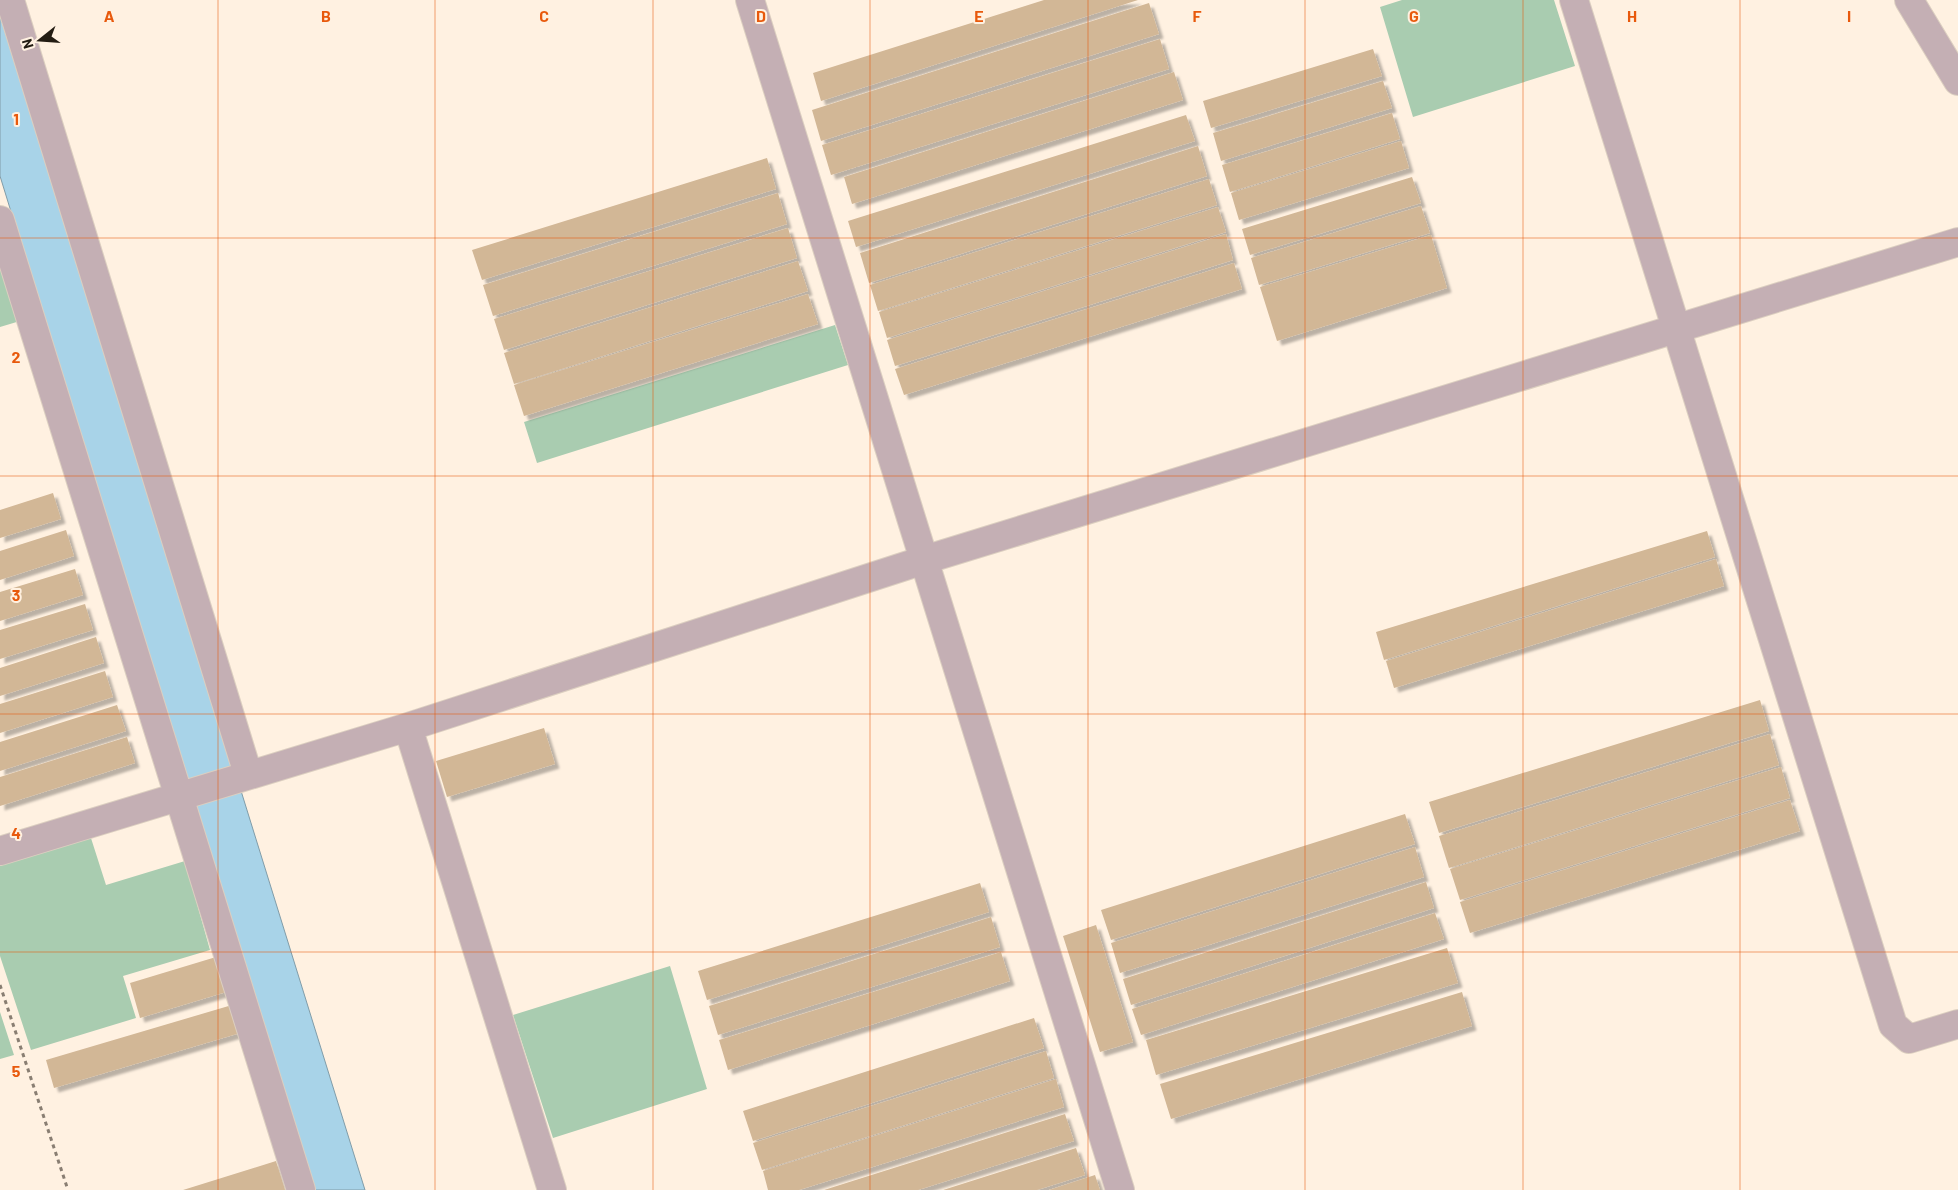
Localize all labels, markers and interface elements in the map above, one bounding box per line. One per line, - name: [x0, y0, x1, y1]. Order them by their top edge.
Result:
- text: A: [104, 6, 115, 25]
- text: B: [321, 6, 331, 25]
- text: C: [539, 6, 549, 25]
- text: D: [756, 6, 766, 25]
- text: E: [974, 6, 984, 25]
- text: F: [1193, 6, 1202, 25]
- text: G: [1409, 6, 1419, 25]
- text: H: [1627, 6, 1637, 25]
- text: I: [1847, 6, 1851, 25]
- north arrow: [15, 15, 65, 65]
- text: N: [18, 37, 37, 51]
- text: 1: [13, 109, 19, 128]
- text: 2: [12, 347, 21, 366]
- text: 3: [12, 585, 20, 604]
- text: 4: [11, 823, 21, 842]
- text: 5: [12, 1061, 21, 1080]

